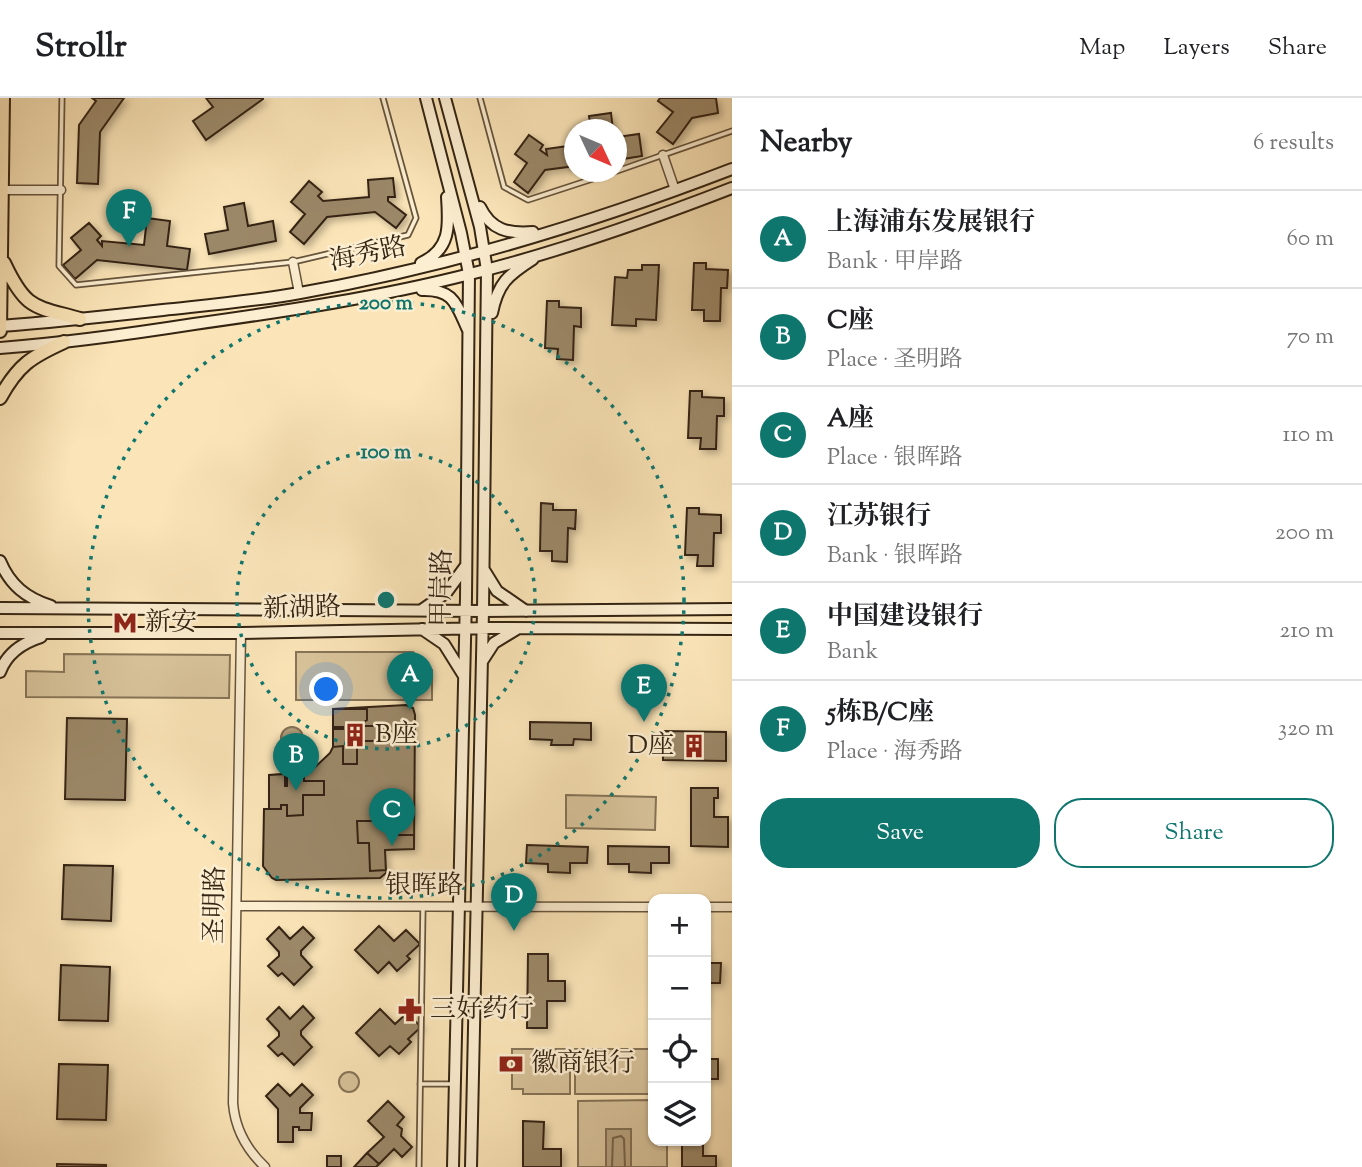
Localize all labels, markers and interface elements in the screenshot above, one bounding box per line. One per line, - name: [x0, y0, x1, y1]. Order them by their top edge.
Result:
- text: Strollr: [35, 24, 127, 72]
- text: Map: [1079, 31, 1125, 65]
- text: Layers: [1163, 31, 1230, 65]
- text: Share: [1268, 31, 1327, 65]
- north arrow: [564, 119, 627, 182]
- text: Nearby: [760, 122, 852, 165]
- text: 6 results: [1253, 127, 1334, 160]
- pin: F: [106, 189, 152, 247]
- text: 上海浦东发展银行: [827, 205, 1035, 242]
- text: A: [774, 223, 792, 256]
- text: 60 m: [1286, 223, 1334, 256]
- street label: 海秀路: [326, 229, 410, 281]
- text: Bank · 甲岸路: [827, 246, 963, 279]
- text: 200 m: [359, 289, 414, 319]
- text: C座: [827, 303, 874, 340]
- text: B: [776, 321, 790, 354]
- text: 70 m: [1287, 321, 1334, 354]
- text: Place · 圣明路: [827, 344, 962, 377]
- text: A座: [827, 401, 874, 438]
- text: C: [774, 419, 792, 452]
- text: 110 m: [1283, 419, 1334, 452]
- text: 100 m: [361, 438, 412, 468]
- text: Place · 银晖路: [827, 442, 962, 475]
- text: 江苏银行: [827, 499, 931, 536]
- text: D: [774, 517, 792, 550]
- text: 200 m: [1275, 517, 1334, 550]
- text: Bank · 银晖路: [827, 540, 963, 573]
- street label: 甲岸路: [424, 549, 462, 627]
- centre of rings: [374, 588, 398, 612]
- street label: 新湖路: [262, 589, 342, 629]
- text: 中国建设银行: [827, 599, 983, 636]
- place label: 新安: [145, 605, 197, 642]
- metro station icon: 新安: [111, 609, 139, 637]
- text: E: [776, 615, 790, 648]
- text: 210 m: [1280, 615, 1334, 648]
- text: Bank: [827, 636, 878, 669]
- pin: A: [387, 652, 433, 710]
- pin: E: [621, 664, 667, 722]
- your location: [309, 672, 343, 706]
- text: 5栋B/C座: [827, 695, 934, 732]
- text: F: [777, 713, 789, 746]
- text: 320 m: [1278, 713, 1334, 746]
- place label: B座: [375, 717, 417, 754]
- building icon: B座: [341, 721, 369, 749]
- place label: D座: [627, 728, 674, 765]
- building icon: D座: [680, 732, 708, 760]
- pin: B: [273, 733, 319, 791]
- text: Place · 海秀路: [827, 736, 962, 769]
- pin: C: [369, 788, 415, 846]
- button: Save: [760, 798, 1040, 868]
- button: Share: [1054, 798, 1334, 868]
- street label: 圣明路: [197, 866, 235, 944]
- street label: 银晖路: [385, 868, 463, 905]
- pin: D: [491, 873, 537, 931]
- map controls: [648, 894, 711, 1146]
- button: +: [648, 894, 711, 957]
- button: −: [648, 957, 711, 1020]
- place label: 三好药行: [430, 992, 534, 1029]
- pharmacy icon: 三好药行: [396, 996, 424, 1024]
- button: locate: [648, 1020, 711, 1083]
- place label: 徽商银行: [531, 1046, 635, 1083]
- bank icon: 徽商银行: [497, 1050, 525, 1078]
- button: layers: [648, 1083, 711, 1146]

